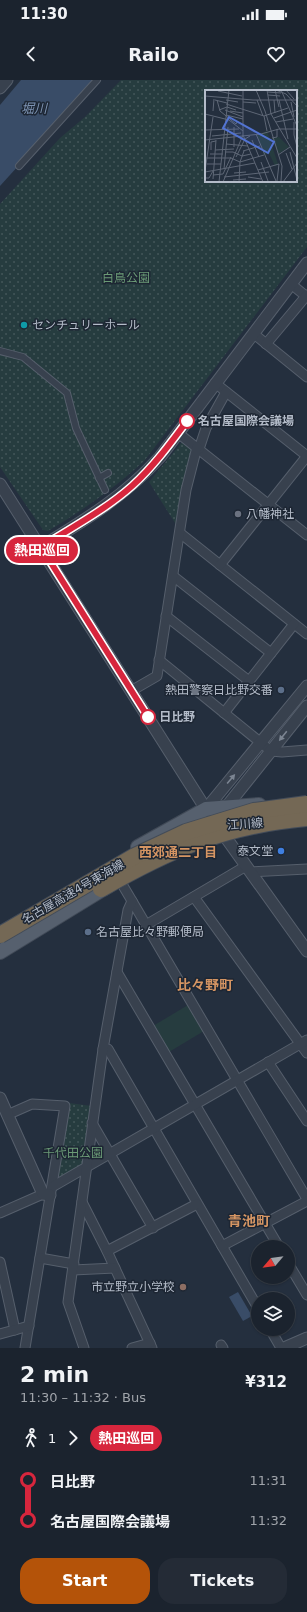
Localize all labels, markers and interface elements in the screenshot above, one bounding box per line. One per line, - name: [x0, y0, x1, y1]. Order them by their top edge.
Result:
- text: 11:30: [20, 5, 68, 23]
- icon: back: [20, 43, 42, 65]
- icon: heart: [265, 43, 287, 65]
- text: Railo: [128, 44, 179, 65]
- inset map: [205, 90, 297, 182]
- water label: 堀川: [21, 101, 49, 116]
- park label: 白鳥公園: [102, 271, 150, 285]
- place label: センチュリーホール: [32, 318, 140, 332]
- marker: センチュリーホール: [19, 320, 29, 330]
- marker: 名古屋国際会議場: [179, 413, 195, 429]
- place label: 名古屋国際会議場: [198, 414, 294, 428]
- place label: 八幡神社: [246, 507, 294, 521]
- marker: 八幡神社: [233, 509, 243, 519]
- line badge: 熱田巡回: [14, 537, 70, 563]
- text: 熱田巡回: [14, 542, 70, 558]
- place label: 熱田警察日比野交番: [165, 683, 273, 697]
- marker: 熱田警察日比野交番: [276, 685, 286, 695]
- marker: 日比野: [140, 709, 156, 725]
- place label: 日比野: [159, 710, 195, 724]
- one-way arrow: [278, 731, 287, 741]
- one-way arrow: [227, 774, 236, 785]
- street label: 江川線: [227, 816, 263, 832]
- place label: 泰文堂: [237, 844, 273, 858]
- district label: 西郊通二丁目: [139, 845, 217, 860]
- marker: 泰文堂: [276, 846, 286, 856]
- street label: 名古屋高速4号東海線: [19, 857, 127, 927]
- place label: 名古屋比々野郵便局: [96, 925, 204, 939]
- marker: 名古屋比々野郵便局: [83, 927, 93, 937]
- district label: 比々野町: [177, 977, 233, 993]
- park label: 千代田公園: [43, 1146, 103, 1160]
- district label: 青池町: [228, 1213, 270, 1229]
- north arrow: [251, 1240, 295, 1284]
- map controls: [251, 1240, 295, 1336]
- place label: 市立野立小学校: [91, 1280, 175, 1294]
- marker: 市立野立小学校: [178, 1282, 188, 1292]
- button: layers: [251, 1292, 295, 1336]
- text: 2 min: [20, 1362, 89, 1387]
- text: ¥312: [245, 1373, 287, 1391]
- text: 11:30 – 11:32 · Bus: [20, 1390, 146, 1405]
- icon: walk: [20, 1427, 42, 1449]
- icon: forward: [62, 1427, 84, 1449]
- text: 熱田巡回: [98, 1430, 154, 1446]
- text: 1: [48, 1431, 56, 1446]
- text: 日比野: [50, 1473, 95, 1491]
- text: 11:31: [250, 1473, 287, 1488]
- text: 名古屋国際会議場: [50, 1513, 170, 1531]
- text: 11:32: [250, 1513, 287, 1528]
- button: Start: [20, 1558, 150, 1604]
- button: Tickets: [158, 1558, 287, 1604]

